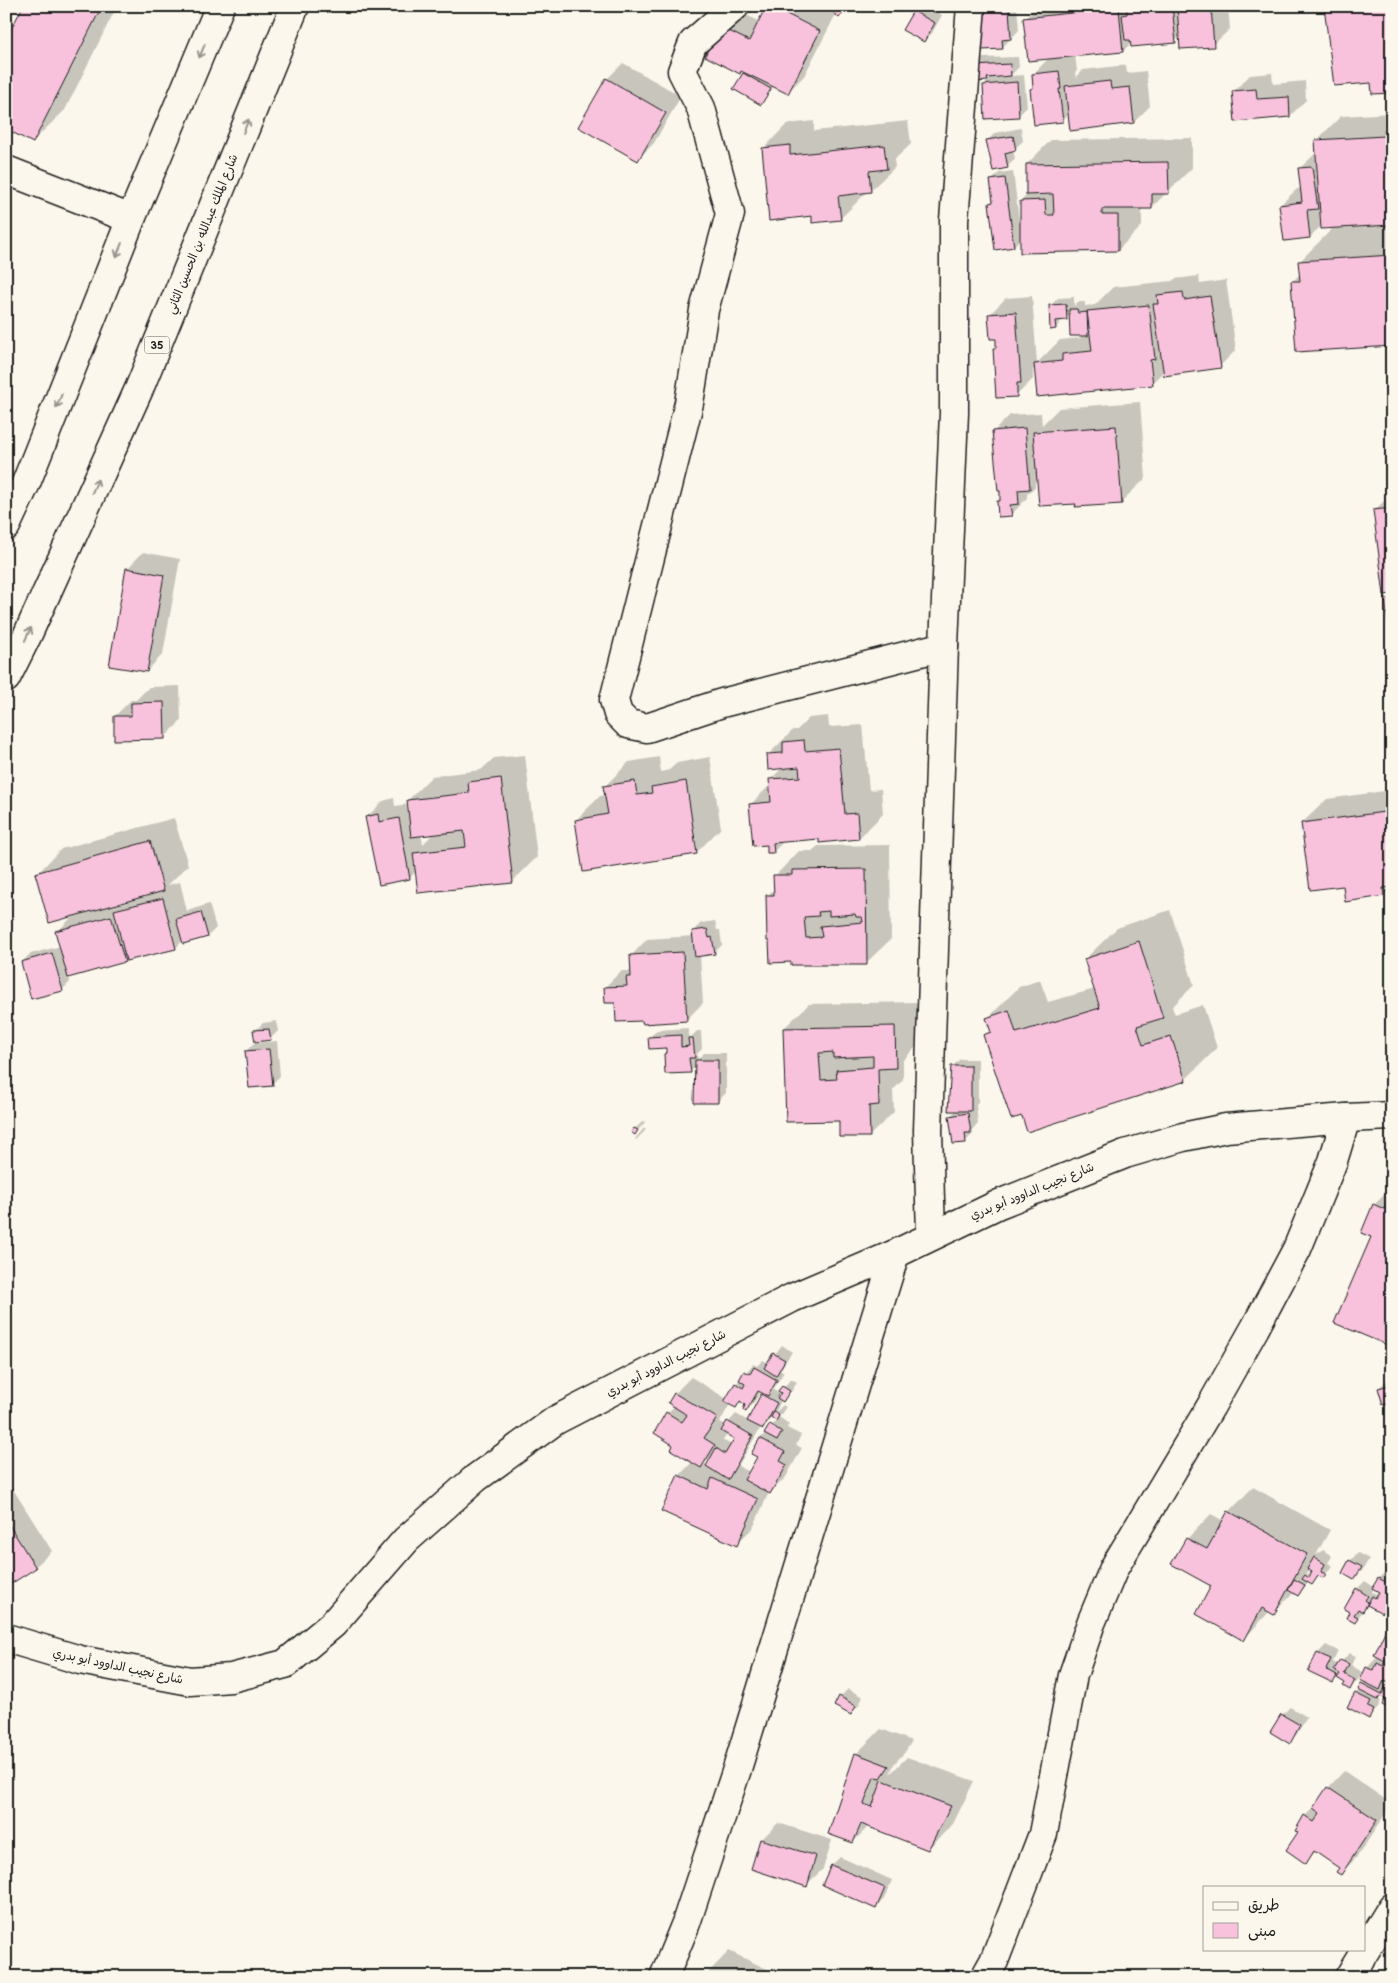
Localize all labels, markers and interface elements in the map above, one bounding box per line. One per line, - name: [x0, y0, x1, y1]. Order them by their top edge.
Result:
- one-way arrow: [196, 43, 206, 58]
- one-way arrow: [242, 119, 251, 135]
- street label: شارع الملك عبدالله بن الحسين الثاني: [163, 152, 244, 317]
- one-way arrow: [114, 242, 123, 257]
- road number: 35: [144, 336, 170, 354]
- one-way arrow: [54, 393, 63, 408]
- one-way arrow: [91, 479, 100, 494]
- one-way arrow: [24, 627, 33, 642]
- street label: شارع نجيب الداوود أبو بدري: [968, 1160, 1097, 1224]
- street label: شارع نجيب الداوود أبو بدري: [604, 1327, 729, 1401]
- street label: شارع نجيب الداوود أبو بدري: [51, 1645, 184, 1689]
- legend: [1203, 1886, 1366, 1950]
- text: طريق: [1248, 1896, 1280, 1915]
- text: مبنى: [1248, 1922, 1276, 1941]

